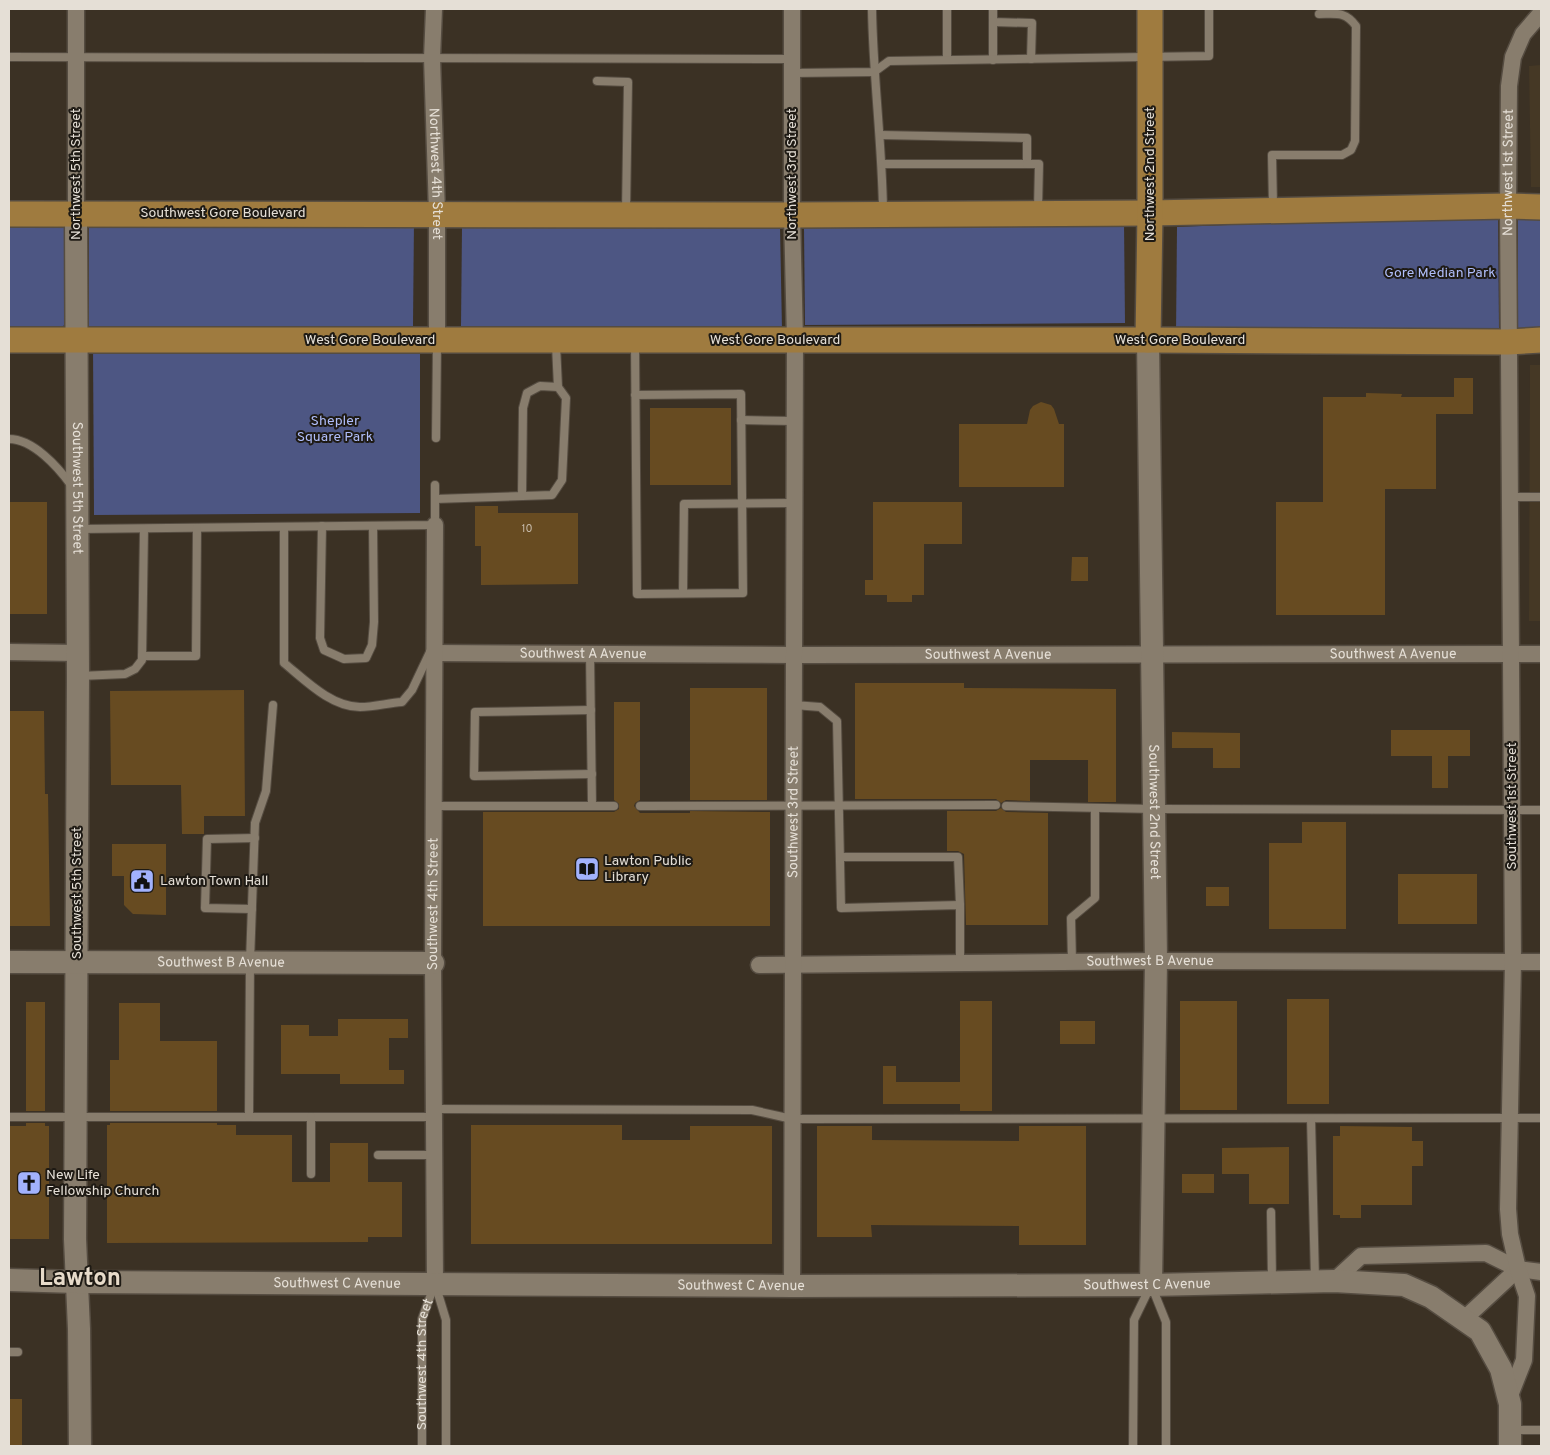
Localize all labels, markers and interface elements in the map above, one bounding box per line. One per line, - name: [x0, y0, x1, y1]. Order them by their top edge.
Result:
- street label: Northwest 2nd Street: [1142, 107, 1159, 241]
- street label: Northwest 5th Street: [68, 108, 85, 240]
- street label: Northwest 4th Street: [425, 108, 446, 240]
- street label: Northwest 3rd Street: [784, 108, 801, 240]
- street label: Northwest 1st Street: [1499, 109, 1517, 236]
- street label: Southwest Gore Boulevard: [140, 205, 306, 222]
- park label: Gore Median Park: [1384, 265, 1496, 282]
- street label: West Gore Boulevard: [305, 332, 435, 349]
- street label: West Gore Boulevard: [710, 332, 840, 349]
- street label: West Gore Boulevard: [1115, 332, 1245, 349]
- park label: Shepler Square Park: [297, 413, 373, 446]
- street label: Southwest 5th Street: [68, 422, 86, 554]
- house number: 10: [521, 522, 533, 536]
- street label: Southwest A Avenue: [519, 645, 646, 663]
- street label: Southwest A Avenue: [925, 646, 1051, 663]
- street label: Southwest A Avenue: [1330, 646, 1456, 663]
- street label: Southwest 1st Street: [1504, 742, 1521, 870]
- street label: Southwest 2nd Street: [1145, 744, 1163, 880]
- street label: Southwest 3rd Street: [785, 746, 802, 878]
- street label: Southwest 5th Street: [69, 827, 86, 959]
- street label: Southwest 4th Street: [424, 838, 442, 970]
- place label: Lawton Public Library: [604, 853, 692, 886]
- library icon: Lawton Public Library: [574, 856, 600, 882]
- public building icon: Lawton Town Hall: [129, 868, 155, 894]
- place label: Lawton Town Hall: [160, 873, 269, 890]
- street label: Southwest B Avenue: [1086, 952, 1214, 970]
- street label: Southwest B Avenue: [157, 954, 285, 971]
- place label: New Life Fellowship Church: [46, 1167, 159, 1200]
- church icon: New Life Fellowship Church: [16, 1170, 42, 1196]
- district label: Lawton: [39, 1264, 121, 1294]
- street label: Southwest C Avenue: [273, 1275, 401, 1292]
- street label: Southwest C Avenue: [1083, 1275, 1211, 1294]
- street label: Southwest C Avenue: [677, 1277, 805, 1295]
- street label: Southwest 4th Street: [414, 1296, 437, 1430]

